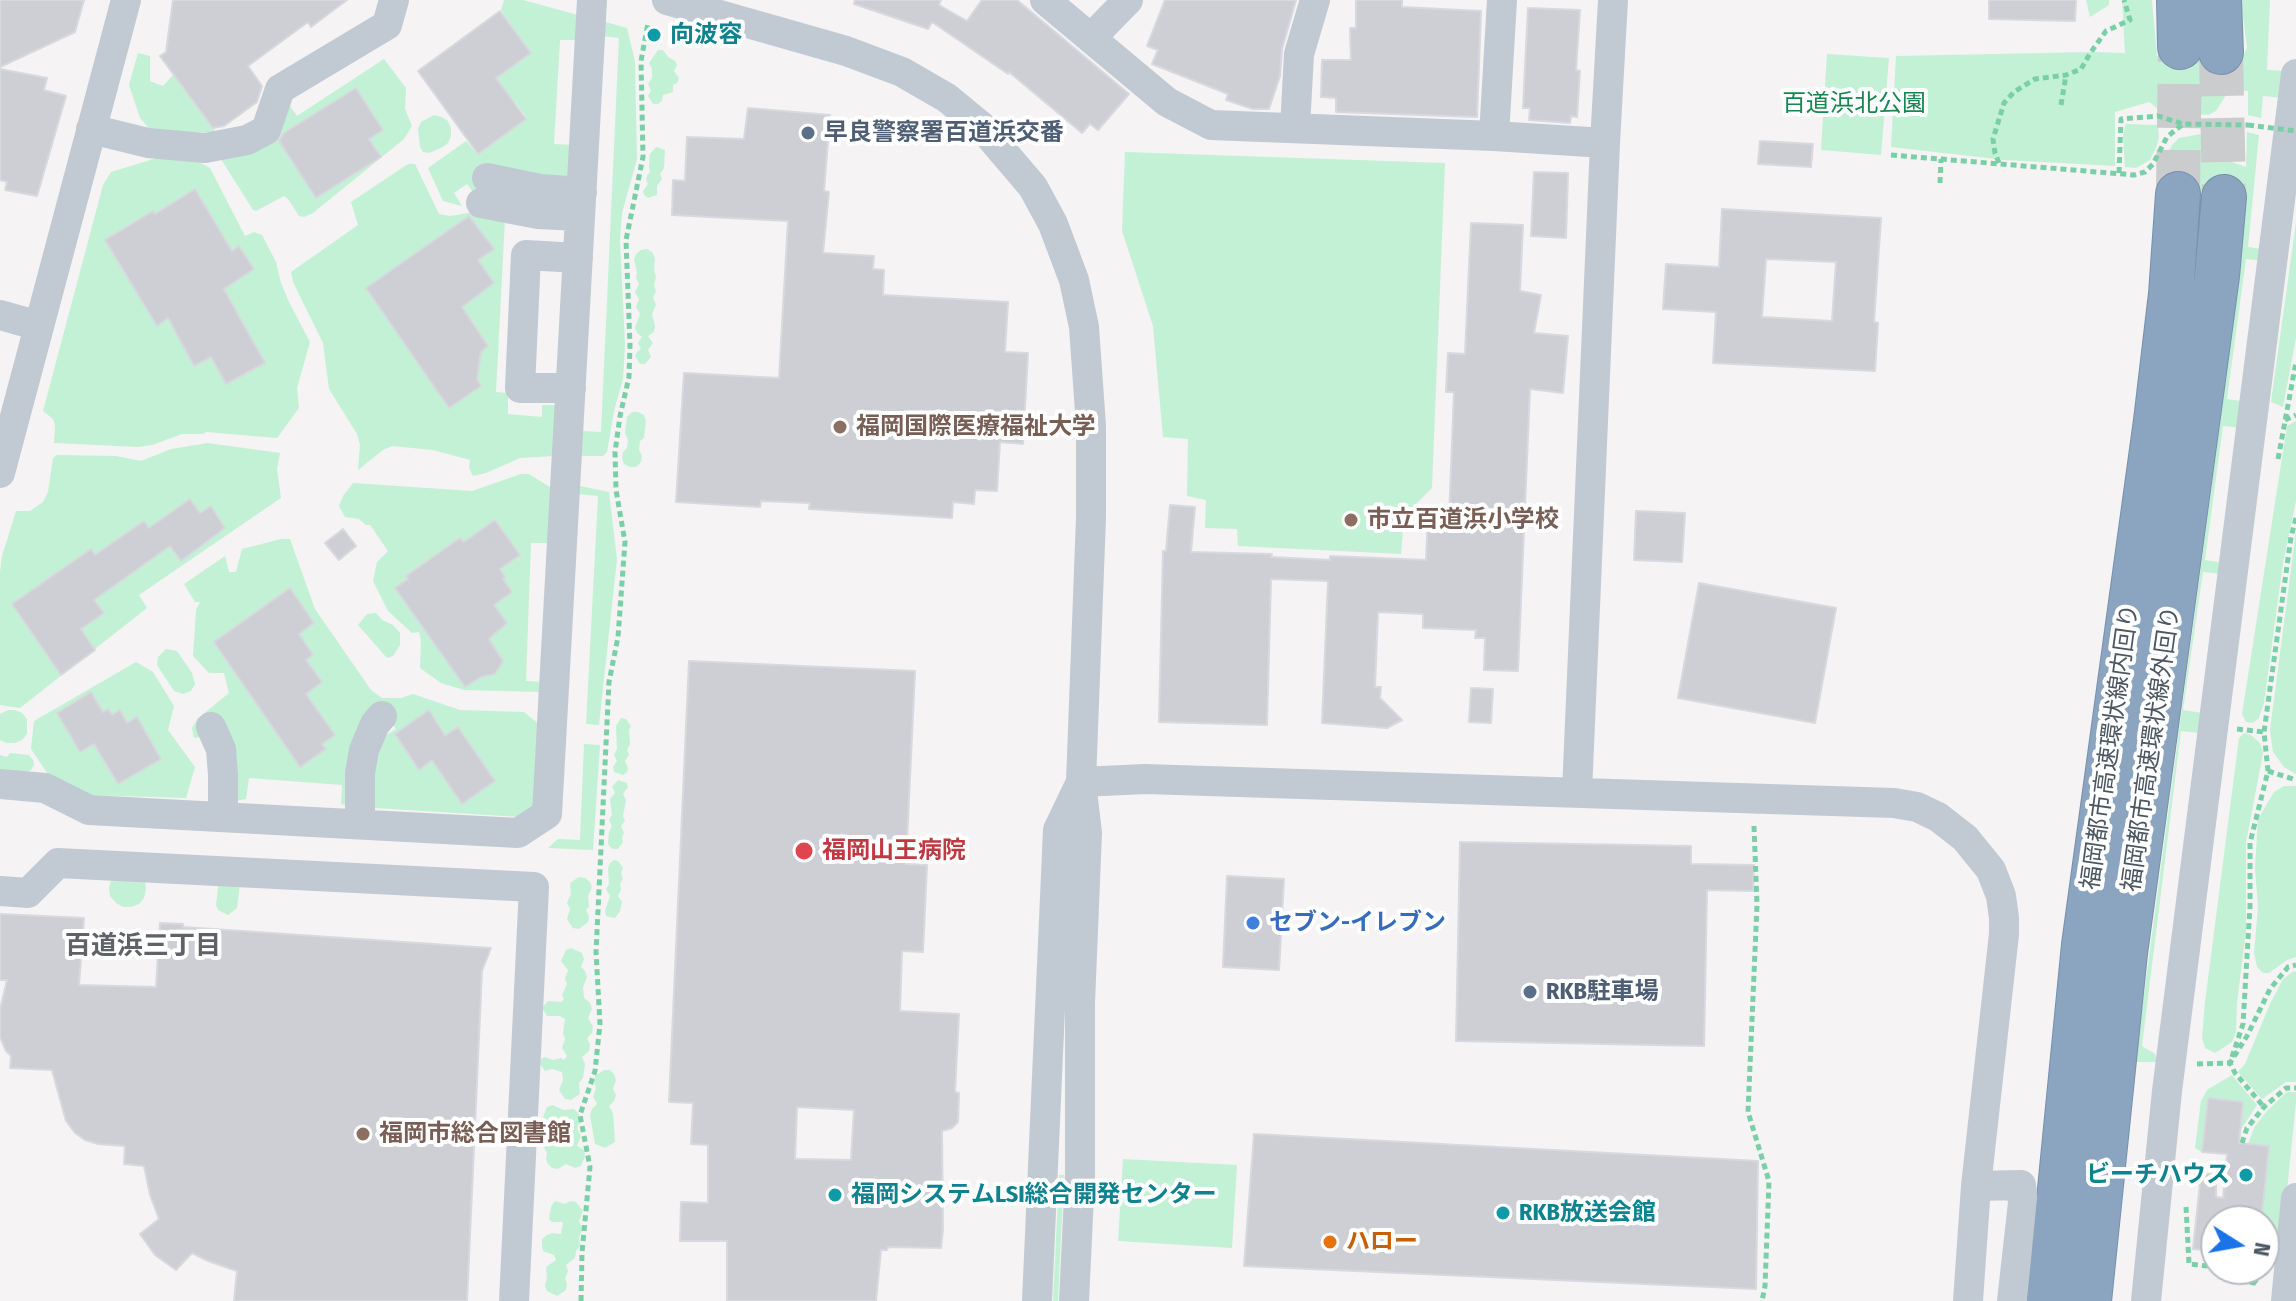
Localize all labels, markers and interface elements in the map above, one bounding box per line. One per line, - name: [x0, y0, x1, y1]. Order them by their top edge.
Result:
- place label: 向波容: [670, 21, 742, 49]
- marker: 向波容: [645, 26, 663, 44]
- park label: 百道浜北公園: [1782, 90, 1926, 118]
- place label: 早良警察署百道浜交番: [824, 119, 1064, 147]
- marker: 早良警察署百道浜交番: [799, 124, 817, 142]
- place label: 福岡国際医療福祉大学: [856, 413, 1096, 441]
- marker: 福岡国際医療福祉大学: [831, 418, 849, 436]
- place label: 市立百道浜小学校: [1367, 506, 1559, 534]
- marker: 市立百道浜小学校: [1342, 511, 1360, 529]
- street label: 福岡都市高速環状線内回り: [2077, 602, 2145, 892]
- street label: 福岡都市高速環状線外回り: [2118, 604, 2186, 894]
- place label: 福岡山王病院: [822, 837, 966, 865]
- marker: 福岡山王病院: [793, 840, 815, 862]
- place label: セブン-イレブン: [1269, 909, 1446, 937]
- marker: セブン-イレブン: [1244, 914, 1262, 932]
- district label: 百道浜三丁目: [65, 931, 221, 963]
- place label: RKB駐車場: [1546, 978, 1659, 1006]
- marker: RKB駐車場: [1521, 983, 1539, 1001]
- place label: 福岡市総合図書館: [379, 1120, 571, 1148]
- marker: 福岡市総合図書館: [354, 1125, 372, 1143]
- place label: ビーチハウス: [2086, 1161, 2230, 1189]
- marker: ビーチハウス: [2237, 1166, 2255, 1184]
- place label: 福岡システムLSI総合開発センター: [851, 1181, 1217, 1209]
- marker: 福岡システムLSI総合開発センター: [826, 1186, 844, 1204]
- place label: RKB放送会館: [1519, 1199, 1656, 1227]
- marker: RKB放送会館: [1494, 1204, 1512, 1222]
- north arrow: [2200, 1205, 2280, 1285]
- place label: ハロー: [1346, 1228, 1418, 1256]
- marker: ハロー: [1321, 1233, 1339, 1251]
- text: N: [2248, 1240, 2277, 1258]

